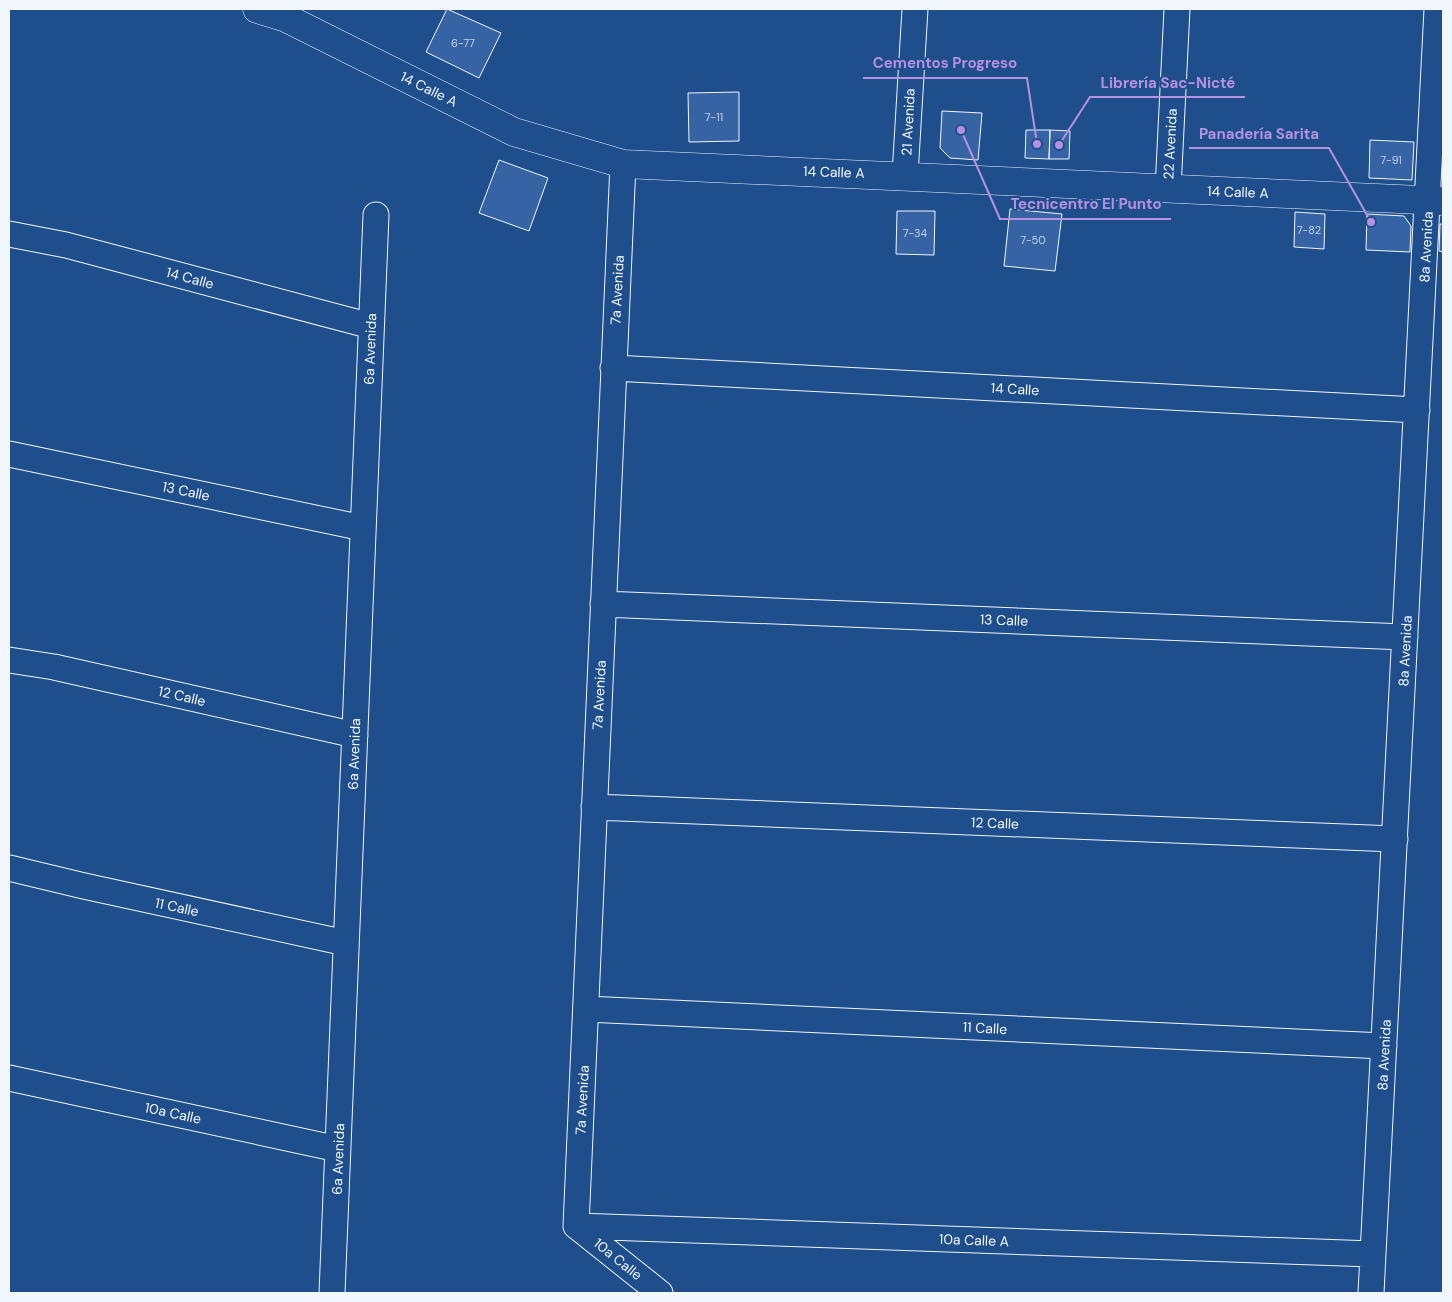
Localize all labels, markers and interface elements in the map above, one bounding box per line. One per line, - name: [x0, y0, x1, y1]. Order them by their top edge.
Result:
- house number: 6-77: [451, 36, 475, 50]
- callout: Cementos Progreso: [863, 48, 1027, 78]
- text: Cementos Progreso: [873, 53, 1017, 73]
- street label: 14 Calle A: [397, 67, 461, 111]
- callout: Librería Sac-Nicté: [1090, 67, 1245, 97]
- text: Librería Sac-Nicté: [1101, 73, 1235, 93]
- street label: 21 Avenida: [897, 88, 919, 156]
- street label: 22 Avenida: [1159, 108, 1181, 180]
- house number: 7-11: [705, 110, 723, 124]
- callout: Panadería Sarita: [1189, 118, 1329, 148]
- text: Panadería Sarita: [1199, 124, 1319, 144]
- house number: 7-91: [1380, 153, 1402, 167]
- street label: 14 Calle A: [803, 162, 865, 182]
- street label: 14 Calle A: [1207, 182, 1269, 202]
- callout: Tecnicentro El Punto: [1000, 189, 1171, 219]
- text: Tecnicentro El Punto: [1010, 194, 1162, 214]
- street label: 8a Avenida: [1415, 211, 1437, 283]
- house number: 7-82: [1297, 223, 1321, 237]
- house number: 7-34: [903, 226, 928, 240]
- house number: 7-50: [1020, 233, 1046, 247]
- street label: 7a Avenida: [606, 255, 628, 325]
- street label: 14 Calle: [164, 263, 216, 293]
- street label: 6a Avenida: [360, 313, 380, 385]
- street label: 14 Calle: [990, 379, 1040, 399]
- street label: 13 Calle: [161, 477, 211, 505]
- street label: 13 Calle: [980, 610, 1028, 630]
- street label: 8a Avenida: [1394, 615, 1416, 687]
- street label: 7a Avenida: [588, 660, 610, 730]
- street label: 12 Calle: [157, 682, 207, 710]
- street label: 6a Avenida: [344, 718, 364, 790]
- street label: 12 Calle: [971, 813, 1019, 833]
- street label: 11 Calle: [153, 894, 201, 920]
- street label: 11 Calle: [962, 1018, 1008, 1038]
- street label: 8a Avenida: [1373, 1019, 1395, 1091]
- street label: 7a Avenida: [571, 1065, 593, 1135]
- street label: 10a Calle: [143, 1098, 203, 1128]
- street label: 6a Avenida: [328, 1123, 348, 1195]
- street label: 10a Calle A: [939, 1230, 1009, 1250]
- street label: 10a Calle: [590, 1234, 646, 1284]

